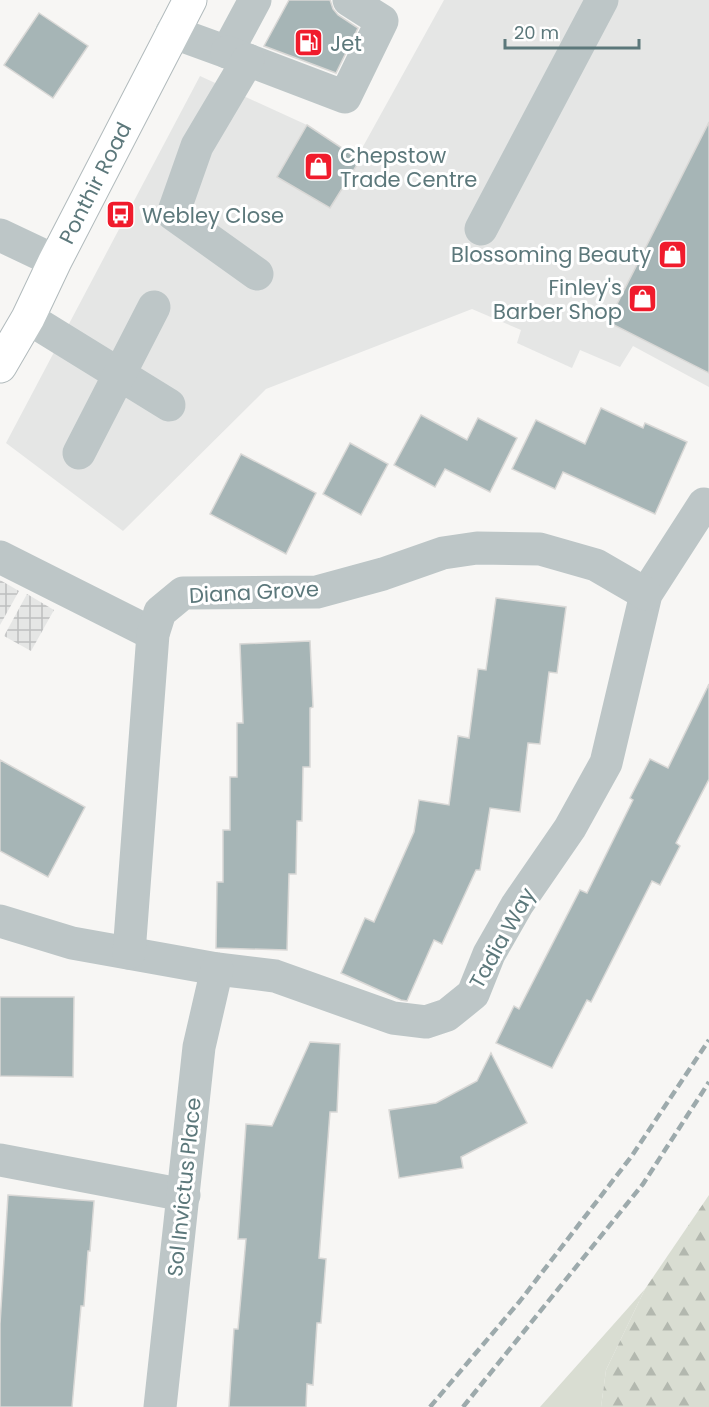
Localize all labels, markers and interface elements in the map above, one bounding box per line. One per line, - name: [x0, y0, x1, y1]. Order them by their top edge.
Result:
- scale bar: [505, 12, 638, 50]
- text: 20 m: [514, 20, 559, 45]
- fuel station icon: Jet: [293, 27, 325, 59]
- place label: Jet: [330, 29, 362, 58]
- street label: Ponthir Road: [52, 117, 138, 249]
- place label: Chepstow Trade Centre: [340, 141, 477, 194]
- shop icon: Chepstow Trade Centre: [303, 151, 335, 183]
- bus stop icon: Webley Close: [105, 199, 137, 231]
- place label: Webley Close: [142, 201, 284, 230]
- shop icon: Blossoming Beauty: [656, 238, 688, 270]
- place label: Blossoming Beauty: [451, 240, 651, 269]
- place label: Finley's Barber Shop: [493, 273, 622, 326]
- shop icon: Finley's Barber Shop: [627, 283, 659, 315]
- street label: Diana Grove: [188, 574, 320, 610]
- street label: Tadia Way: [462, 882, 542, 994]
- street label: Sol Invictus Place: [160, 1096, 208, 1278]

